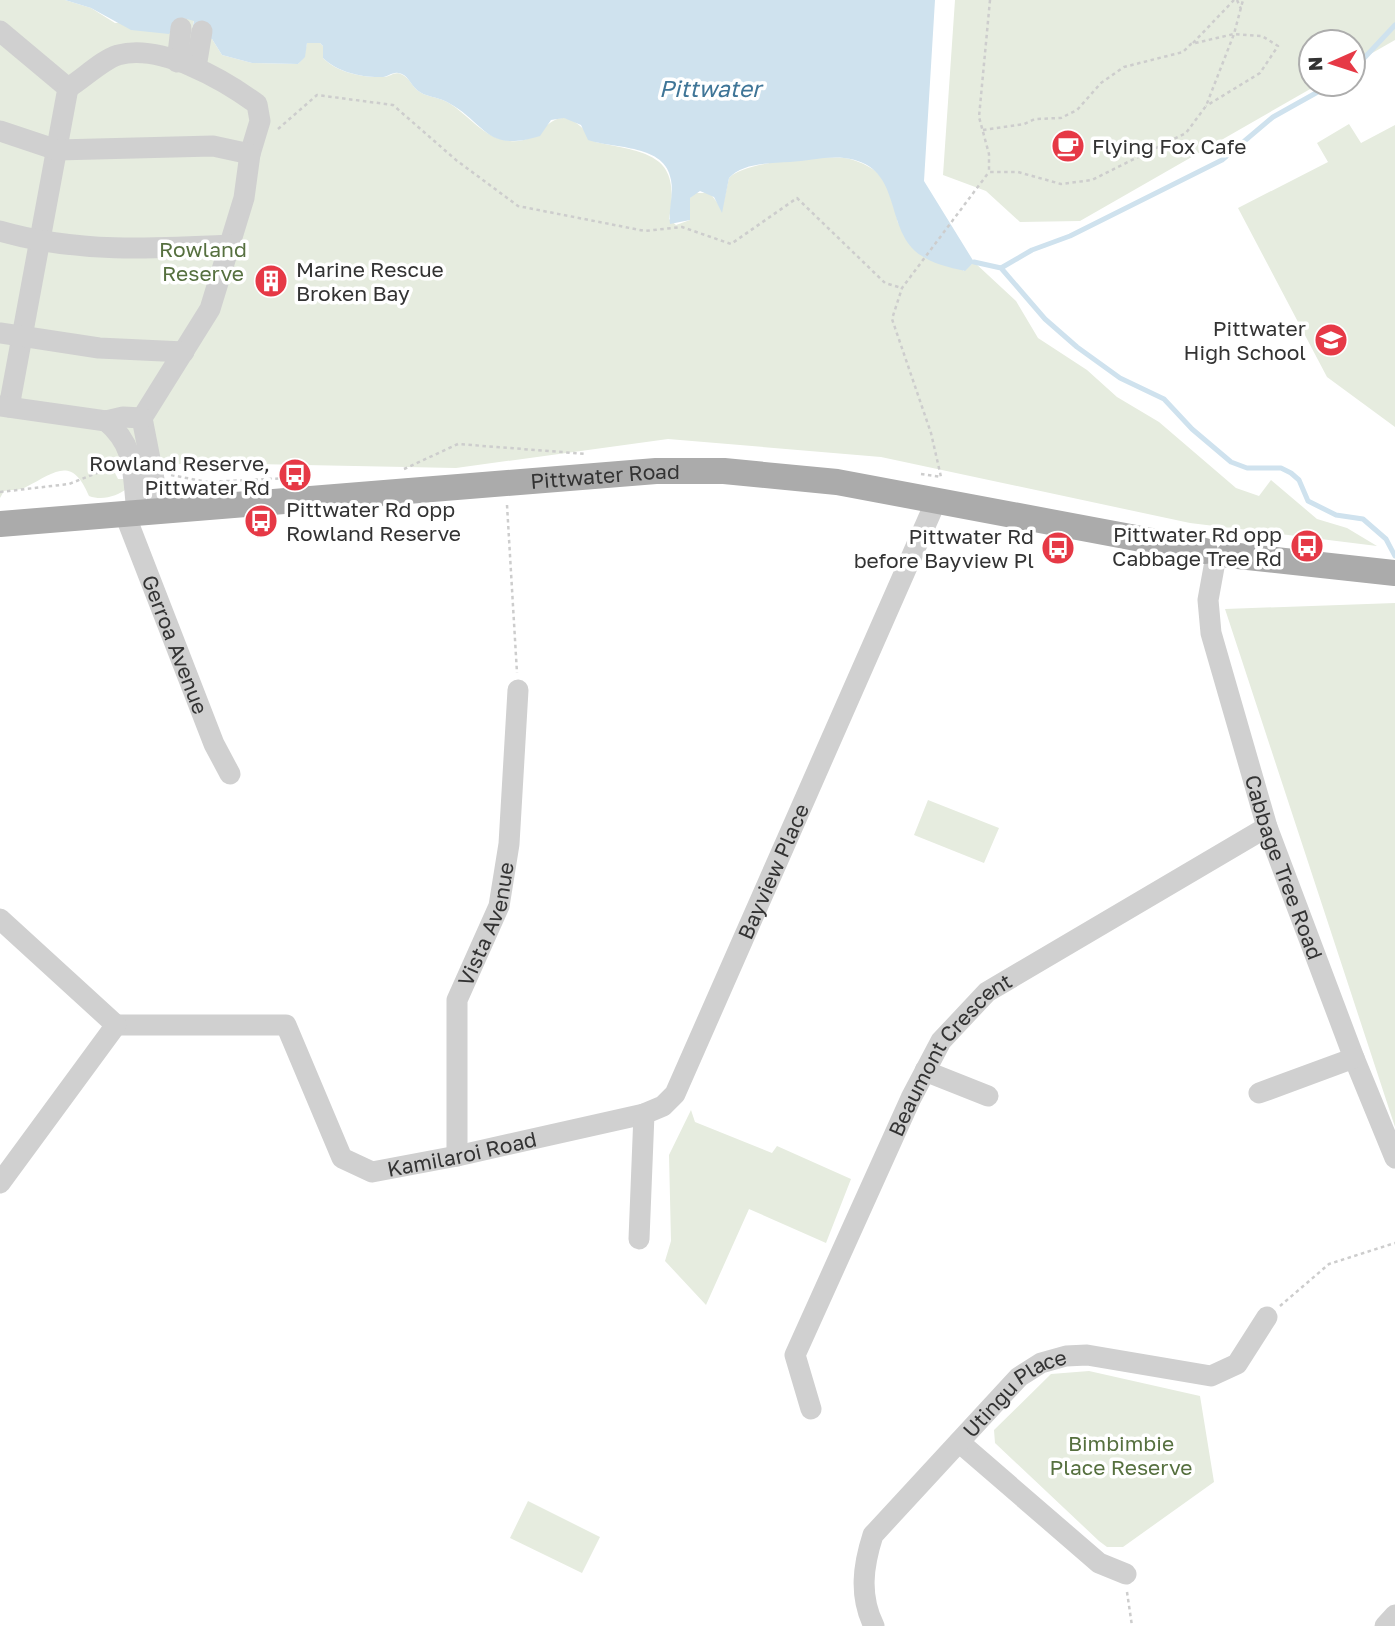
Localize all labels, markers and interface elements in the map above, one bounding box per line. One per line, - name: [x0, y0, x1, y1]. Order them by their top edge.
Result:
- north arrow: [1297, 28, 1367, 98]
- text: N: [1303, 56, 1326, 72]
- water label: Pittwater: [659, 74, 764, 102]
- cafe icon: Flying Fox Cafe: [1049, 127, 1087, 165]
- place label: Flying Fox Cafe: [1092, 133, 1246, 159]
- park label: Rowland Reserve: [159, 236, 247, 286]
- place label: Marine Rescue Broken Bay: [296, 256, 444, 306]
- building icon: Marine Rescue Broken Bay: [252, 262, 290, 300]
- place label: Pittwater High School: [1184, 315, 1306, 365]
- school or university icon: Pittwater High School: [1312, 321, 1350, 359]
- place label: Rowland Reserve, Pittwater Rd: [89, 450, 270, 500]
- bus stop icon: Rowland Reserve, Pittwater Rd: [276, 456, 314, 494]
- street label: Pittwater Road: [529, 458, 680, 494]
- place label: Pittwater Rd opp Rowland Reserve: [286, 496, 461, 546]
- bus stop icon: Pittwater Rd opp Rowland Reserve: [242, 502, 280, 540]
- place label: Pittwater Rd opp Cabbage Tree Rd: [1112, 521, 1282, 571]
- place label: Pittwater Rd before Bayview Pl: [854, 523, 1034, 573]
- bus stop icon: Pittwater Rd opp Cabbage Tree Rd: [1288, 527, 1326, 565]
- bus stop icon: Pittwater Rd before Bayview Pl: [1039, 529, 1077, 567]
- street label: Gerroa Avenue: [137, 571, 214, 718]
- street label: Cabbage Tree Road: [1240, 772, 1329, 963]
- street label: Bayview Place: [732, 799, 814, 943]
- street label: Vista Avenue: [452, 860, 519, 990]
- street label: Beaumont Crescent: [882, 967, 1016, 1140]
- street label: Kamilaroi Road: [385, 1126, 539, 1182]
- street label: Utingu Place: [957, 1344, 1069, 1443]
- park label: Bimbimbie Place Reserve: [1049, 1430, 1193, 1480]

